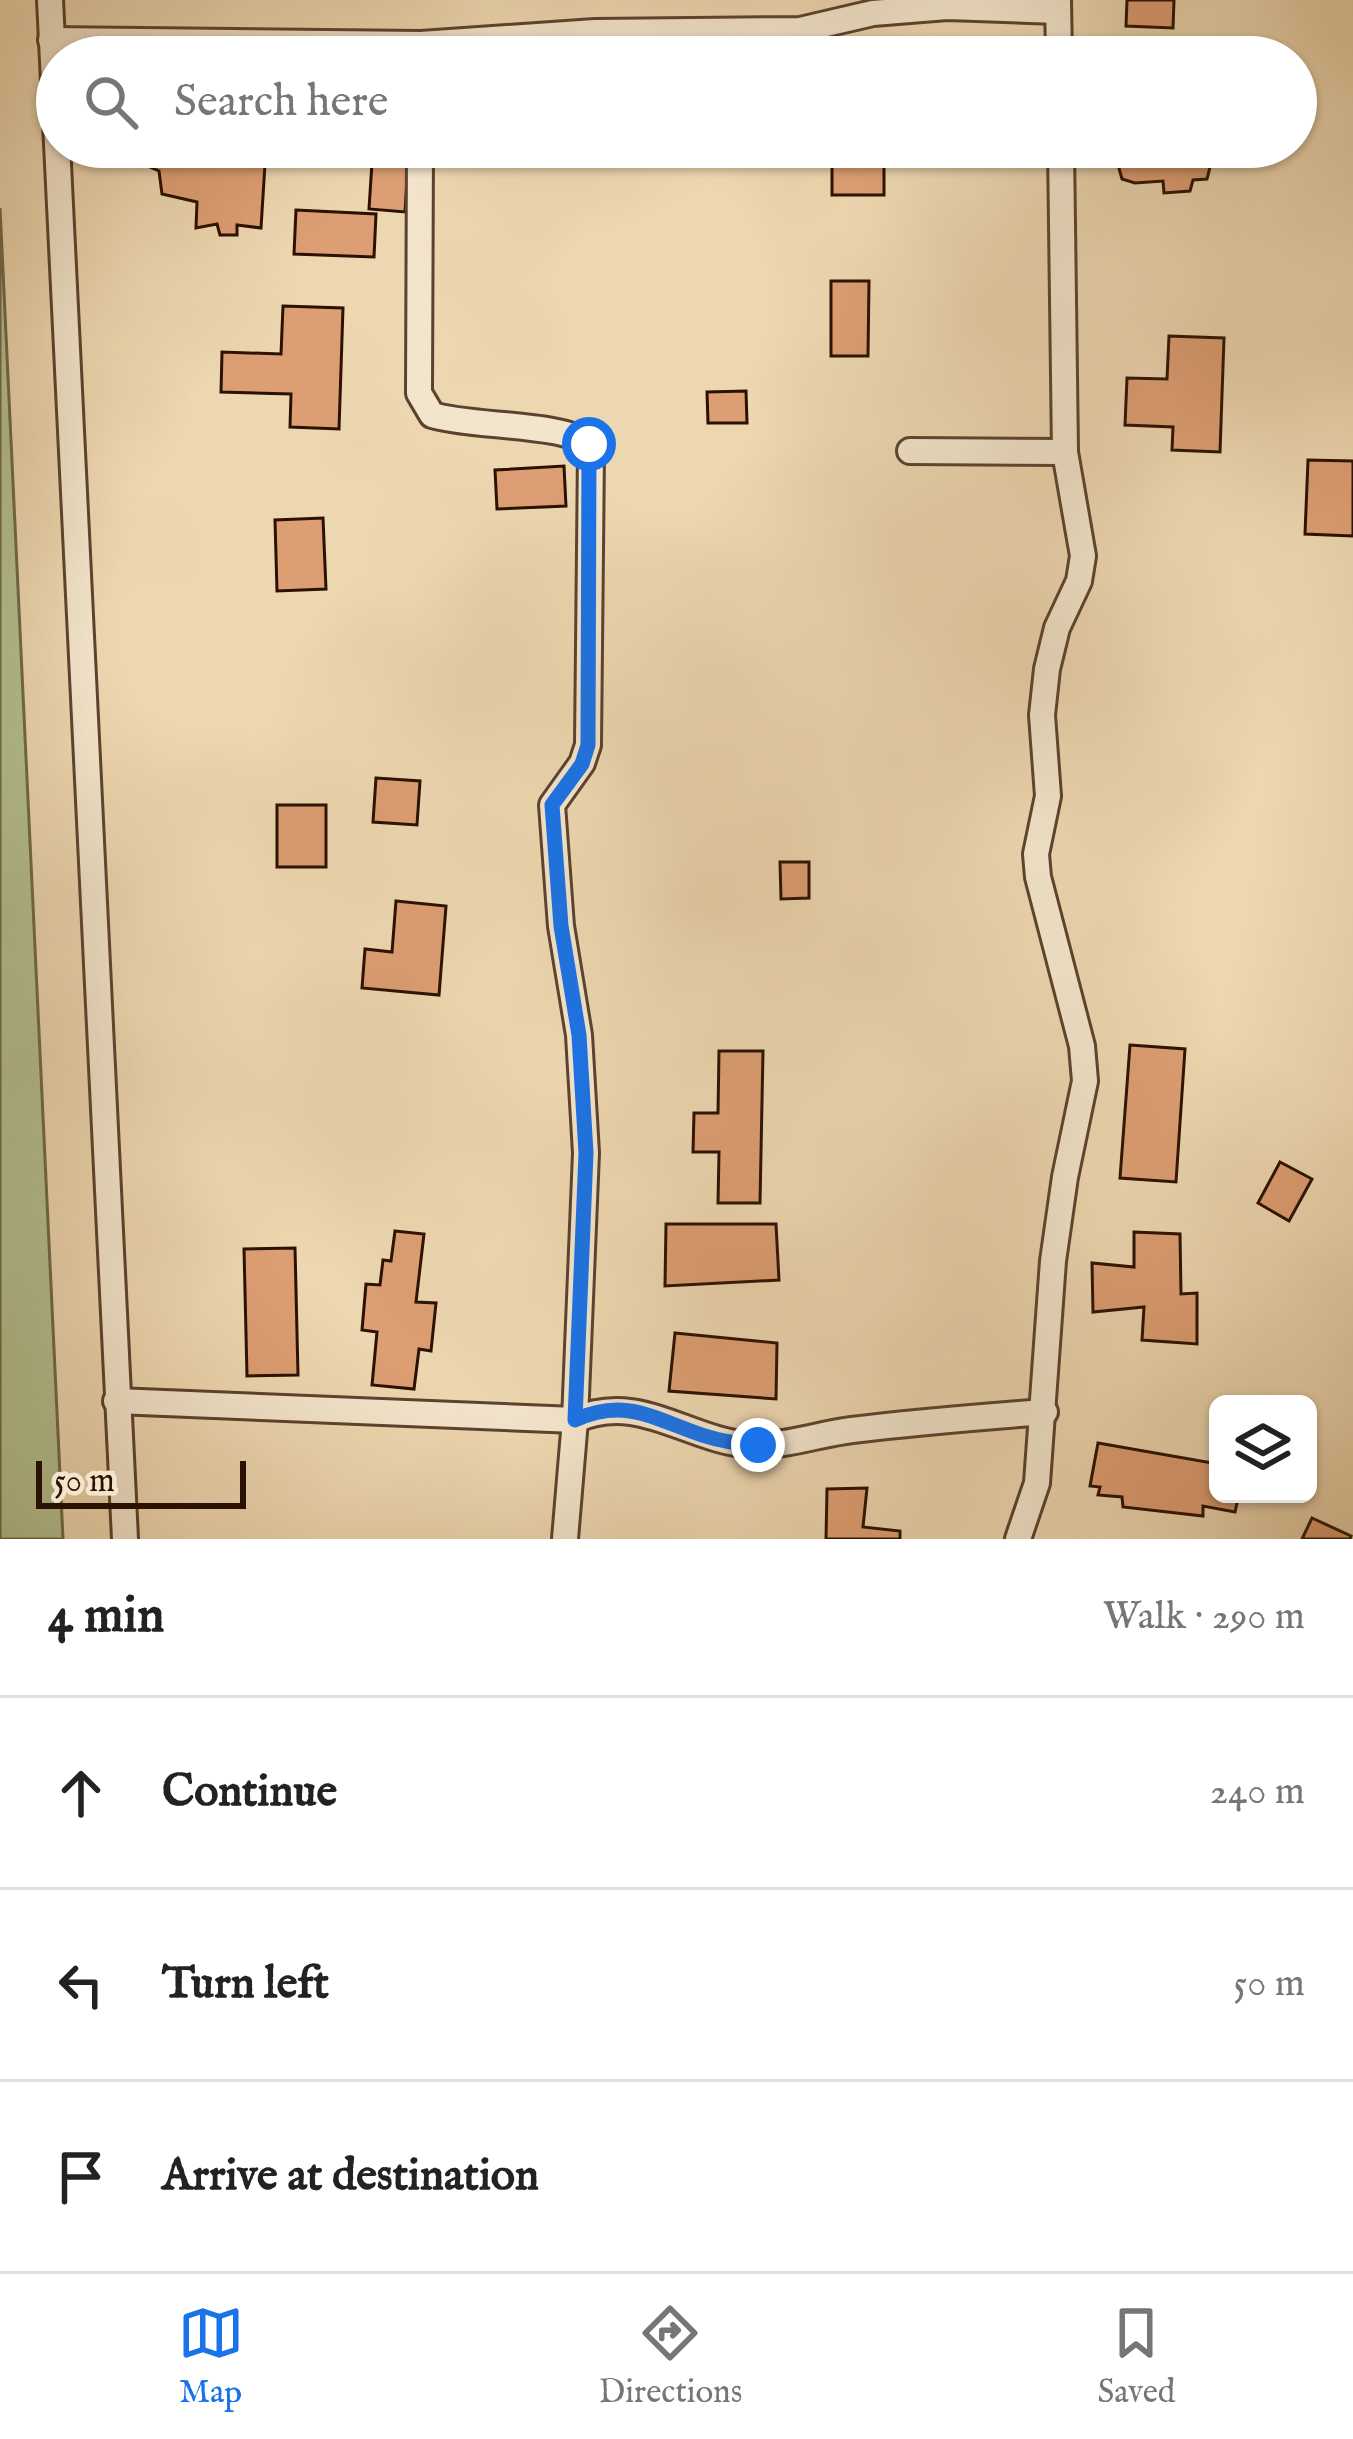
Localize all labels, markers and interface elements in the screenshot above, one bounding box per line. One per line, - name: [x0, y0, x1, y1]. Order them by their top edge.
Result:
- search box: [36, 36, 1317, 168]
- icon: search: [78, 69, 144, 135]
- text: Search here: [174, 74, 388, 131]
- route start: [562, 417, 616, 471]
- map controls: [1209, 1395, 1317, 1503]
- button: layers: [1209, 1395, 1317, 1503]
- route end: [731, 1418, 785, 1472]
- scale bar: [36, 1455, 246, 1508]
- text: 50 m: [54, 1461, 115, 1503]
- text: 4 min: [48, 1585, 164, 1650]
- text: Walk · 290 m: [1103, 1593, 1305, 1642]
- icon: ahead: [48, 1760, 114, 1826]
- text: Continue: [162, 1764, 337, 1821]
- text: 240 m: [1210, 1768, 1305, 1817]
- icon: left: [48, 1952, 114, 2018]
- text: Turn left: [162, 1956, 329, 2013]
- text: 50 m: [1233, 1960, 1305, 2009]
- icon: arrive: [48, 2144, 114, 2210]
- text: Arrive at destination: [162, 2148, 539, 2205]
- tab: Map: [178, 2300, 244, 2414]
- tab: Directions: [599, 2300, 742, 2414]
- tab: Saved: [1097, 2300, 1175, 2414]

